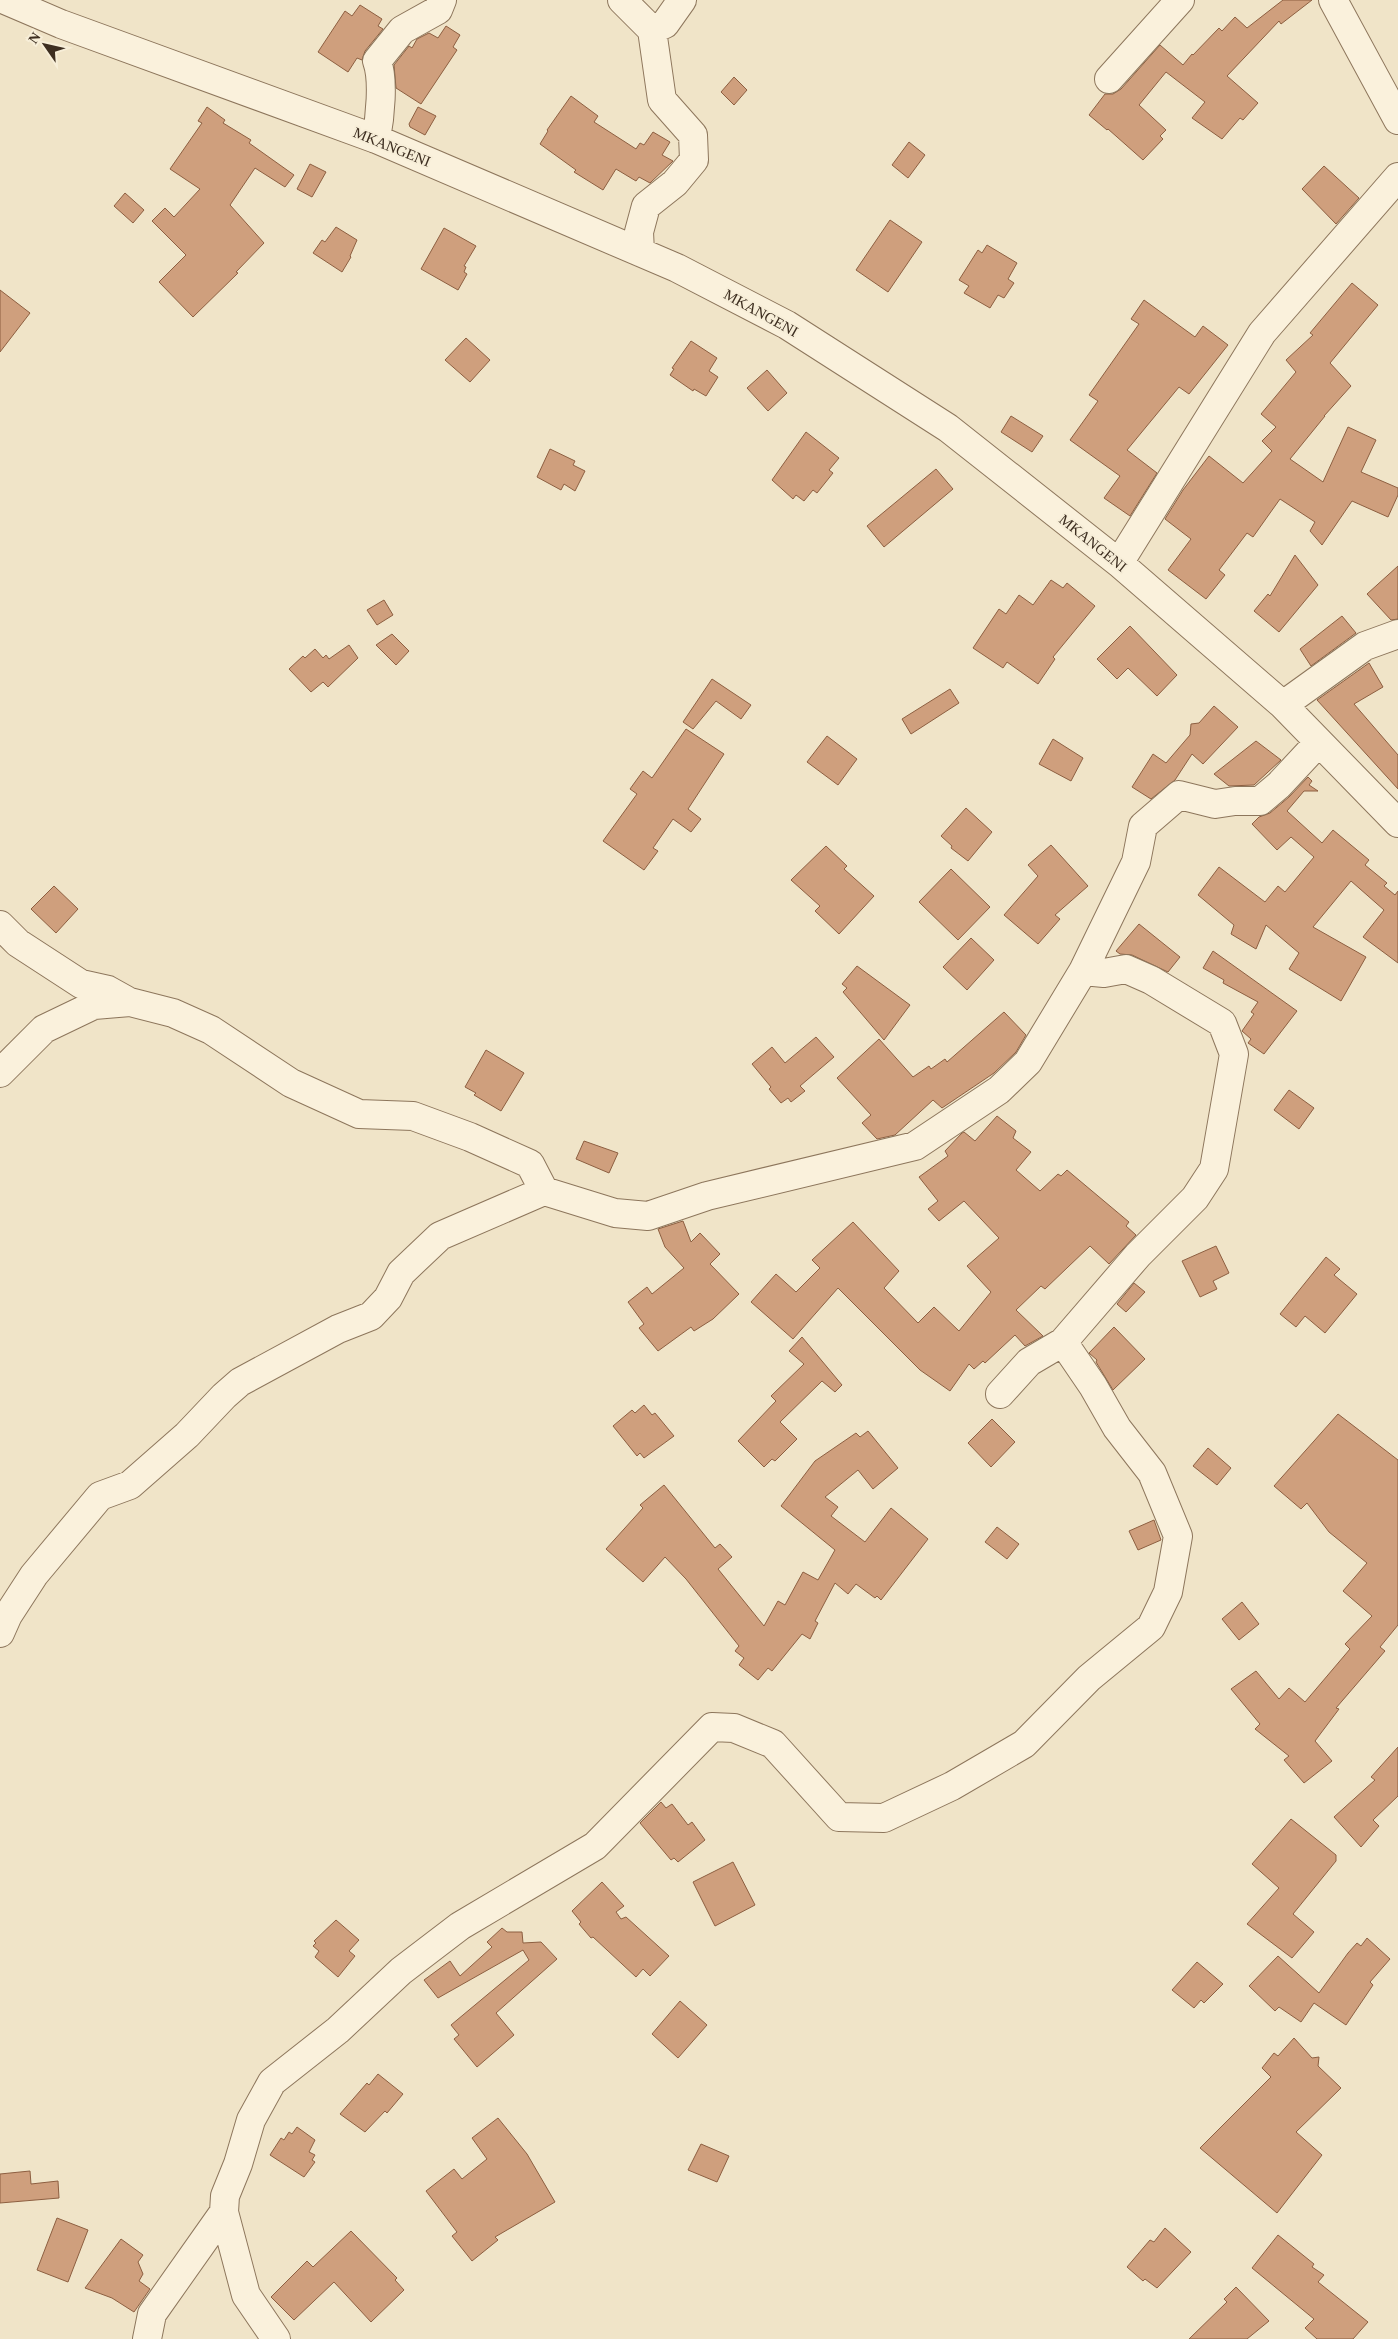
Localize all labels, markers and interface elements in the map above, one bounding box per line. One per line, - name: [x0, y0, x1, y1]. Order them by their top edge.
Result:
- north arrow: [20, 20, 70, 70]
- text: N: [26, 30, 44, 46]
- street label: MKANGENI: [351, 124, 433, 170]
- street label: MKANGENI: [721, 286, 801, 340]
- street label: MKANGENI: [1056, 511, 1130, 575]

